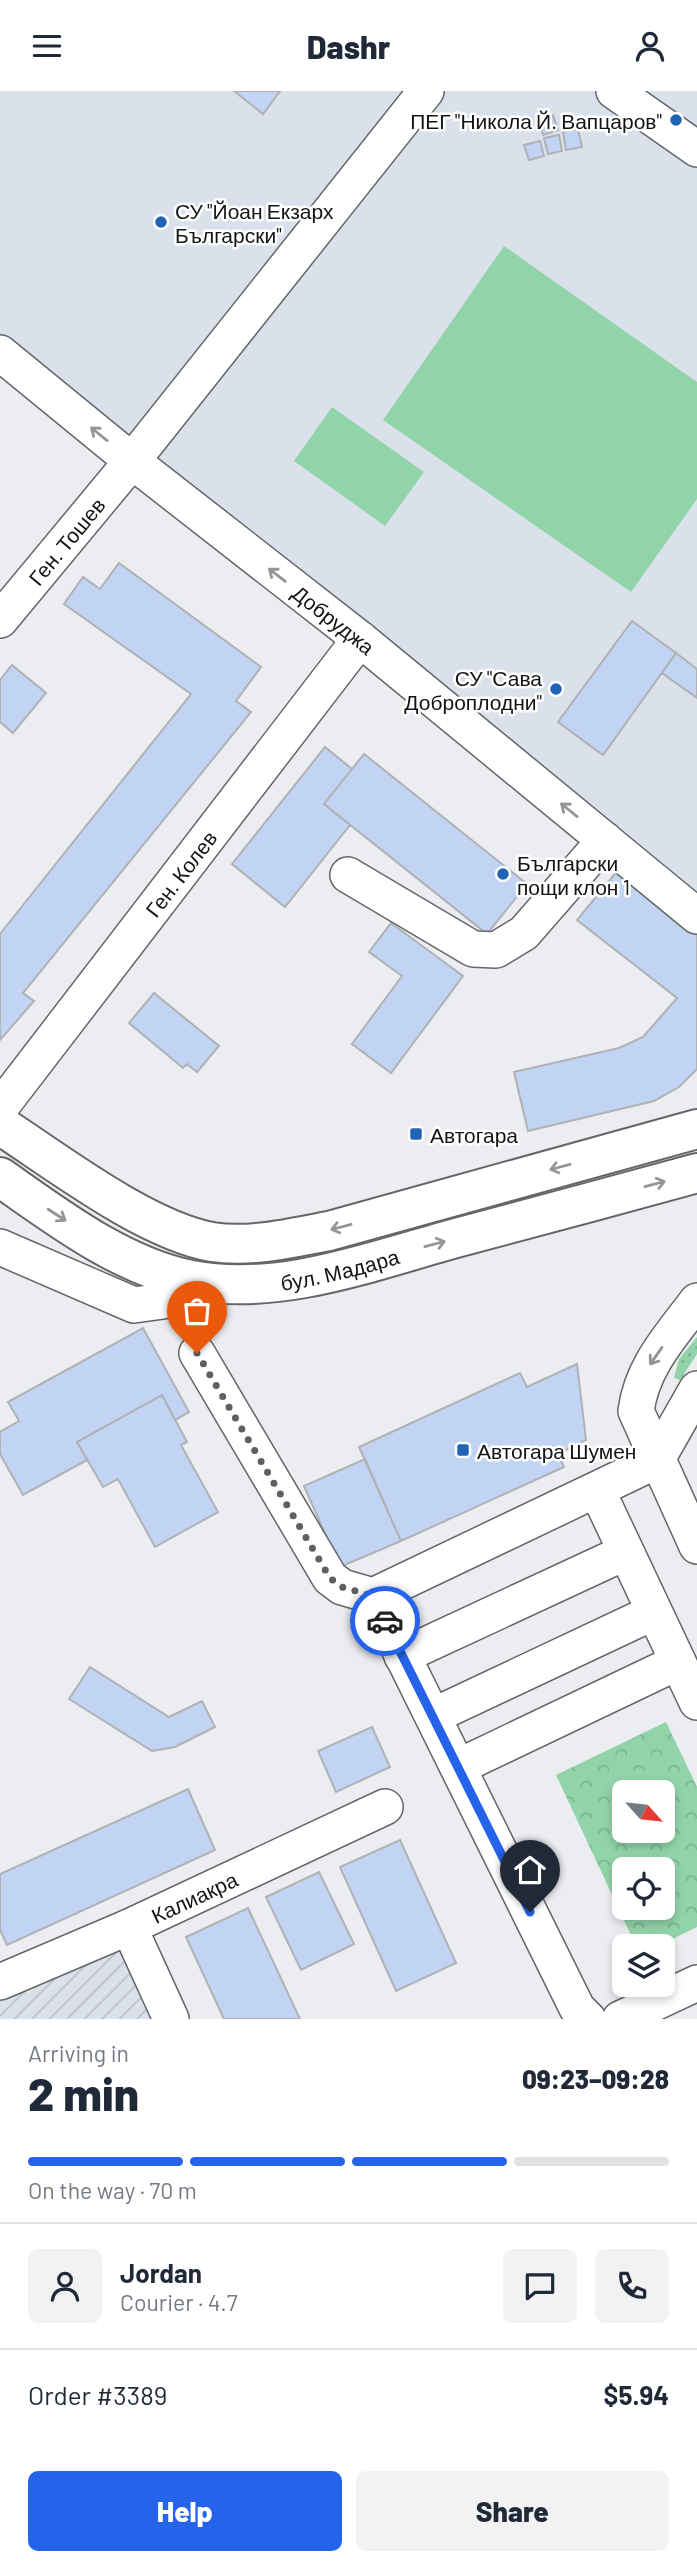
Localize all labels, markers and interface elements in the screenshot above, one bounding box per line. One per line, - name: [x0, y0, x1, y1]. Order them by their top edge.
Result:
- icon: menu: [28, 27, 66, 65]
- text: Dashr: [307, 27, 390, 65]
- icon: person: [631, 27, 669, 65]
- place label: ПЕГ "Никола Й. Вапцаров": [410, 108, 662, 133]
- marker: ПЕГ "Никола Й. Вапцаров": [668, 112, 684, 128]
- place label: СУ "Йоан Екзарх Български": [175, 198, 334, 247]
- marker: СУ "Йоан Екзарх Български": [153, 214, 169, 230]
- one-way arrow: [90, 426, 108, 442]
- street label: Ген. Тошев: [22, 492, 109, 589]
- one-way arrow: [269, 567, 287, 582]
- street label: Добруджа: [288, 579, 380, 659]
- place label: СУ "Сава Доброплодни": [404, 665, 542, 714]
- marker: СУ "Сава Доброплодни": [548, 681, 564, 697]
- one-way arrow: [560, 802, 578, 818]
- street label: Ген. Колев: [139, 825, 221, 921]
- place label: Български пощи клон 1: [517, 850, 630, 899]
- marker: Български пощи клон 1: [495, 866, 511, 882]
- place label: Автогара: [430, 1122, 518, 1147]
- marker: Автогара: [408, 1126, 424, 1142]
- one-way arrow: [550, 1161, 572, 1174]
- one-way arrow: [643, 1177, 665, 1190]
- one-way arrow: [47, 1207, 66, 1222]
- one-way arrow: [330, 1222, 352, 1235]
- one-way arrow: [423, 1237, 446, 1250]
- street label: бул. Мадара: [279, 1243, 402, 1294]
- pin: [167, 1281, 227, 1353]
- icon: bag: [178, 1292, 216, 1330]
- one-way arrow: [649, 1346, 663, 1365]
- place label: Автогара Шумен: [477, 1438, 636, 1463]
- marker: Автогара Шумен: [455, 1442, 471, 1458]
- courier: [350, 1586, 420, 1656]
- icon: car: [366, 1602, 404, 1640]
- north arrow: [612, 1780, 676, 1843]
- map controls: [612, 1780, 675, 1997]
- pin: [500, 1840, 560, 1912]
- icon: home: [511, 1851, 549, 1889]
- button: locate: [612, 1857, 675, 1920]
- street label: Калиакра: [147, 1866, 241, 1927]
- button: layers: [612, 1934, 675, 1997]
- text: Arriving in: [28, 2039, 129, 2067]
- text: 09:23–09:28: [522, 2063, 669, 2094]
- text: 2 min: [28, 2065, 139, 2120]
- text: On the way · 70 m: [28, 2176, 197, 2204]
- button: person: [28, 2249, 102, 2323]
- button: chat: [503, 2249, 577, 2323]
- button: phone: [595, 2249, 669, 2323]
- text: Jordan: [120, 2257, 202, 2288]
- text: Courier · 4.7: [120, 2288, 238, 2316]
- text: Order #3389: [28, 2379, 167, 2410]
- text: $5.94: [604, 2379, 669, 2410]
- button: Help: [28, 2471, 342, 2551]
- button: Share: [356, 2471, 669, 2551]

